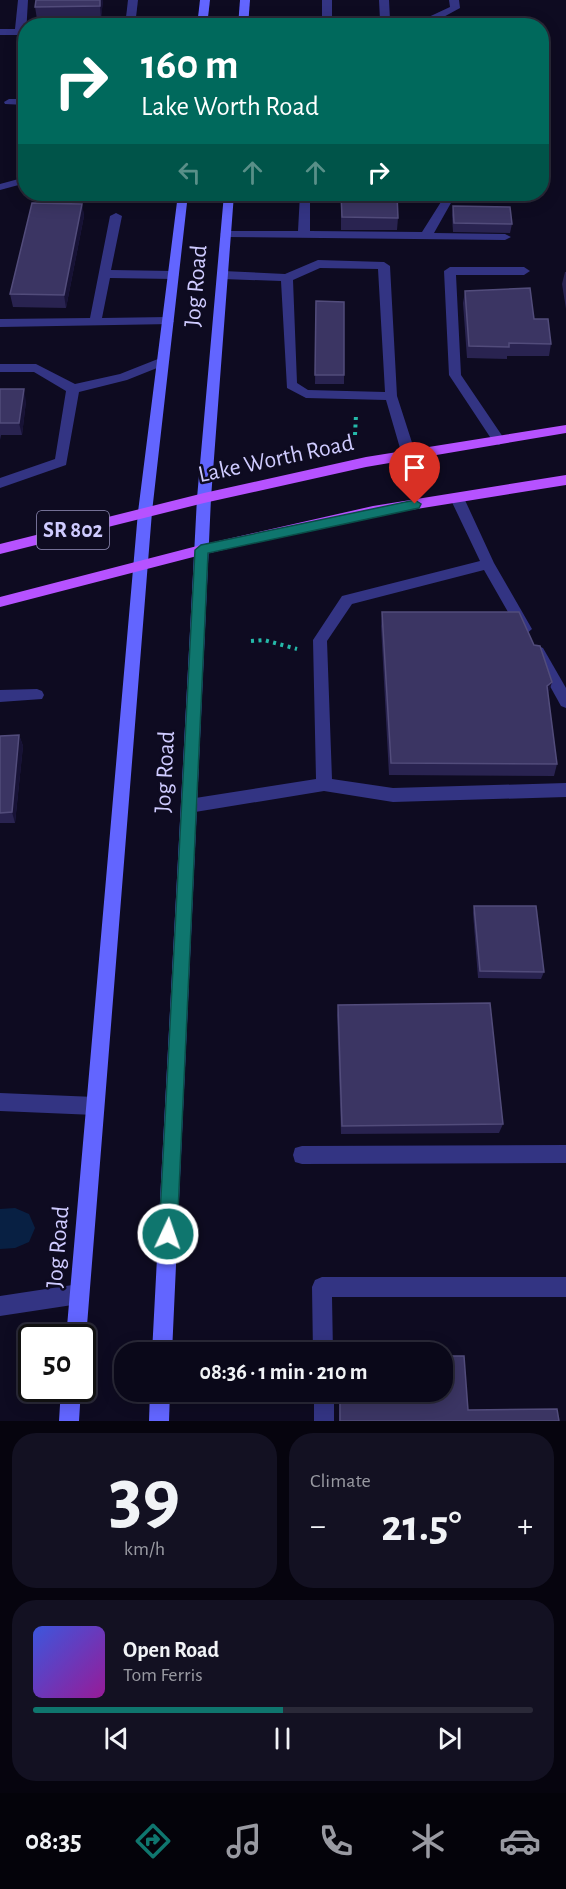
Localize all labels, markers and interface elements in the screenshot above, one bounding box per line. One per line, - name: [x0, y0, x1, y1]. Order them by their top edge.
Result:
- icon: right: [42, 42, 120, 120]
- text: 160 m: [141, 44, 239, 86]
- text: Lake Worth Road: [141, 93, 319, 120]
- icon: left: [173, 156, 206, 189]
- icon: ahead: [236, 156, 269, 189]
- icon: ahead: [299, 156, 332, 189]
- icon: right: [362, 156, 395, 189]
- street label: Jog Road: [180, 244, 212, 328]
- street label: Lake Worth Road: [196, 431, 356, 487]
- pin: [389, 442, 440, 504]
- icon: arrive: [398, 451, 431, 484]
- road number: SR 802: [37, 511, 109, 549]
- street label: Jog Road: [151, 730, 179, 814]
- position arrow: [136, 1202, 200, 1266]
- street label: Jog Road: [42, 1205, 74, 1289]
- speed limit sign: 50: [18, 1324, 96, 1402]
- text: 08:36 · 1 min · 210 m: [199, 1361, 368, 1383]
- text: 39: [109, 1459, 180, 1537]
- text: Climate: [310, 1471, 371, 1491]
- text: 21.5°: [381, 1504, 462, 1549]
- text: −: [310, 1510, 326, 1543]
- text: +: [517, 1510, 533, 1543]
- text: km/h: [124, 1539, 165, 1559]
- text: Open Road: [123, 1639, 219, 1661]
- text: Tom Ferris: [123, 1665, 203, 1685]
- icon: previous: [100, 1722, 133, 1755]
- icon: pause: [266, 1722, 299, 1755]
- icon: next: [433, 1722, 466, 1755]
- icon: directions: [132, 1820, 174, 1862]
- icon: music: [223, 1820, 265, 1862]
- icon: phone: [315, 1820, 357, 1862]
- icon: climate: [407, 1820, 449, 1862]
- icon: car: [499, 1820, 541, 1862]
- text: 08:35: [25, 1827, 82, 1854]

